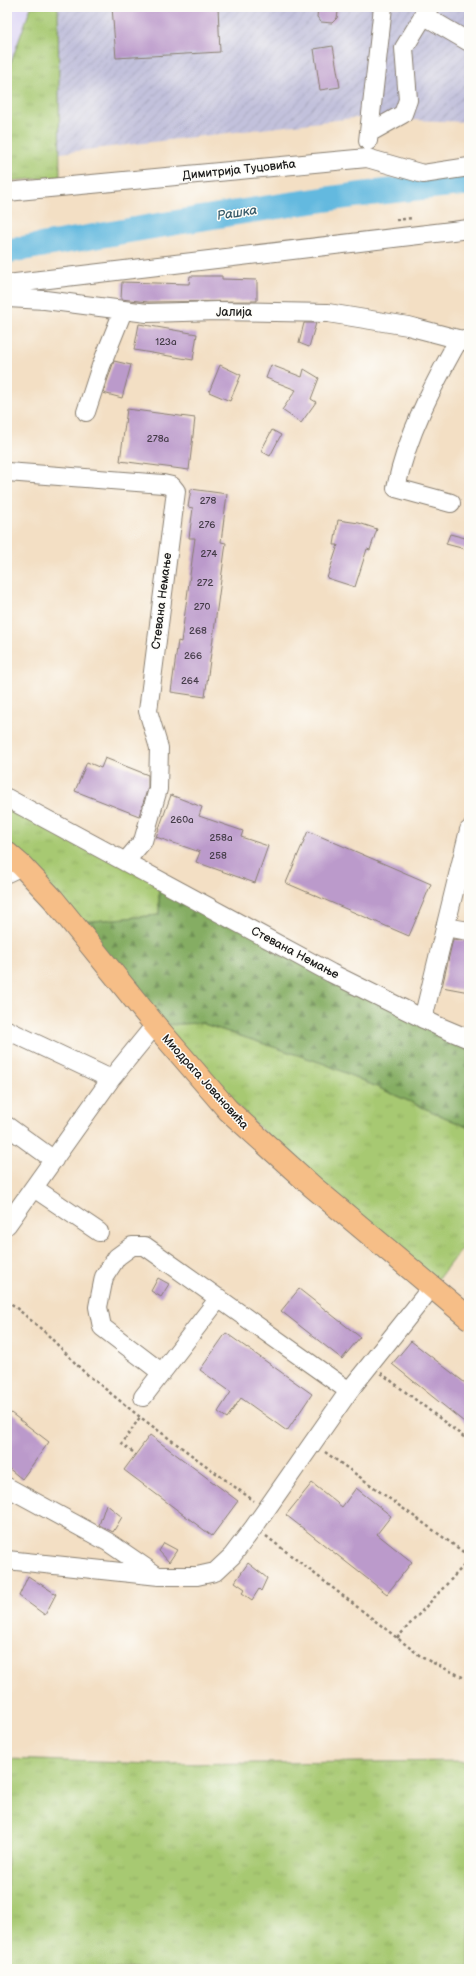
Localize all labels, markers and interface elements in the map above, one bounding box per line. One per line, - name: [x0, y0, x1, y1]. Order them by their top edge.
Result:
- street label: Димитрија Туцовића: [182, 157, 296, 183]
- water label: Рашка: [216, 202, 259, 224]
- street label: Јалија: [216, 305, 252, 320]
- house number: 123a: [155, 336, 177, 348]
- house number: 278a: [147, 433, 169, 445]
- house number: 278: [200, 495, 216, 507]
- house number: 276: [199, 519, 215, 531]
- house number: 274: [201, 548, 217, 560]
- street label: Стевана Немање: [149, 551, 175, 650]
- house number: 272: [197, 577, 213, 589]
- house number: 270: [194, 601, 210, 613]
- house number: 268: [189, 625, 207, 637]
- house number: 266: [184, 650, 202, 662]
- house number: 264: [181, 675, 199, 687]
- house number: 260a: [170, 814, 194, 826]
- house number: 258a: [209, 832, 233, 844]
- house number: 258: [209, 850, 227, 862]
- street label: Стевана Немање: [248, 923, 342, 983]
- street label: Миодрага Јовановића: [158, 1031, 252, 1133]

